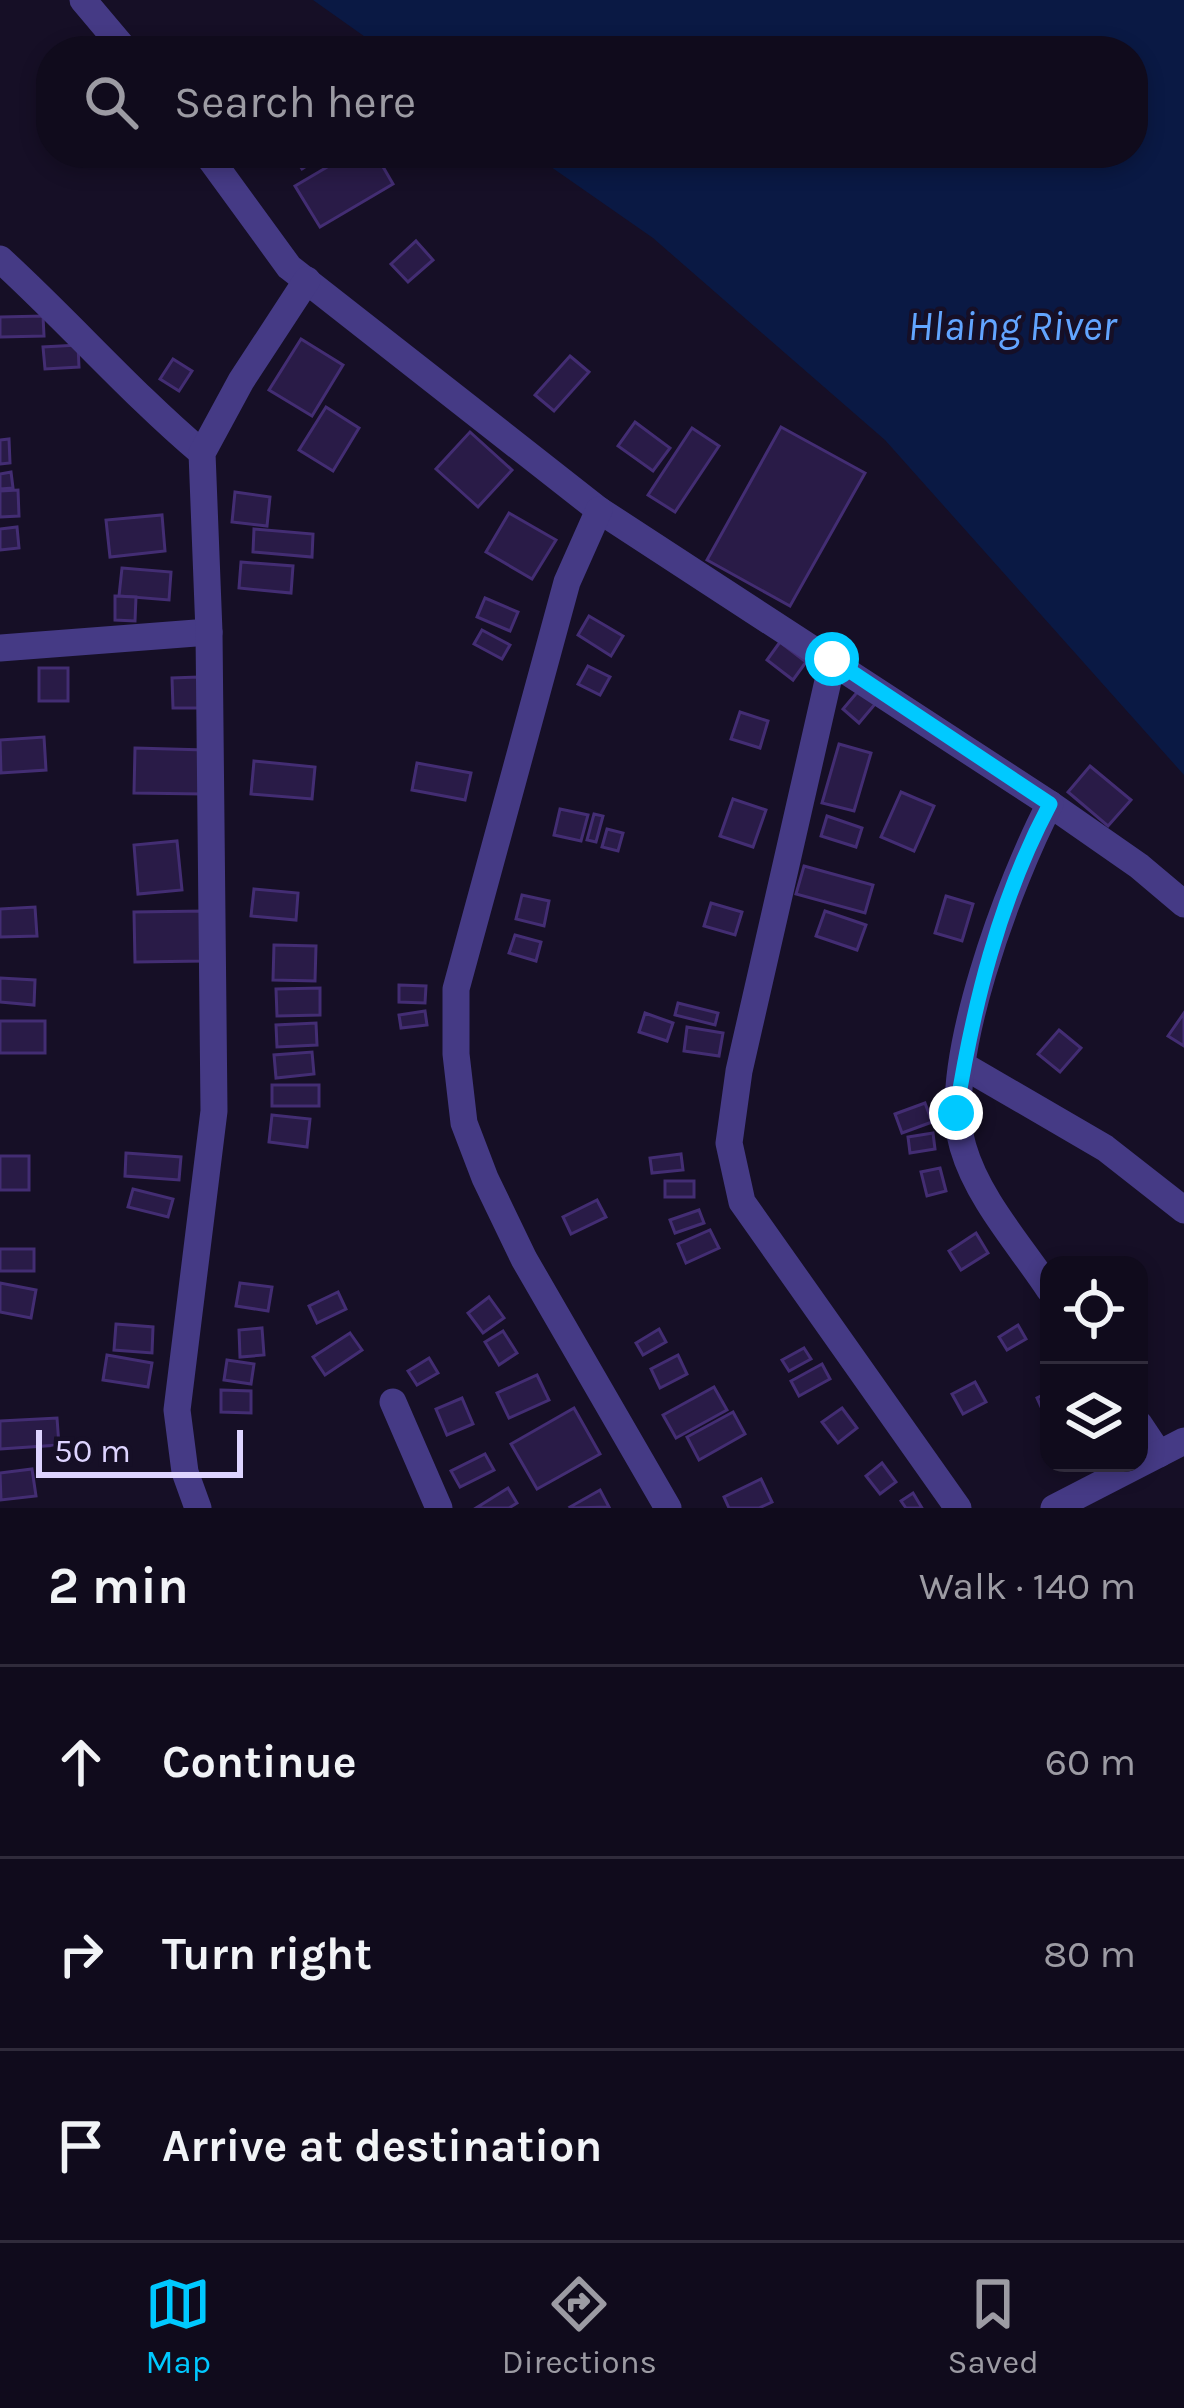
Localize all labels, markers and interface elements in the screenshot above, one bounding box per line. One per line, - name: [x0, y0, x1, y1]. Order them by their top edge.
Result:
- search box: [36, 36, 1148, 168]
- icon: search: [78, 69, 144, 135]
- text: Search here: [174, 76, 416, 128]
- water label: Hlaing River: [908, 301, 1118, 351]
- route start: [805, 632, 859, 686]
- route end: [929, 1086, 983, 1140]
- map controls: [1040, 1256, 1148, 1472]
- button: locate: [1040, 1256, 1148, 1364]
- button: layers: [1040, 1364, 1148, 1472]
- scale bar: [36, 1424, 243, 1477]
- text: 50 m: [54, 1432, 131, 1470]
- text: 2 min: [48, 1556, 189, 1616]
- text: Walk · 140 m: [919, 1563, 1136, 1609]
- icon: ahead: [48, 1729, 114, 1795]
- text: Continue: [162, 1736, 357, 1788]
- text: 60 m: [1045, 1739, 1136, 1785]
- icon: right: [48, 1921, 114, 1987]
- text: Turn right: [162, 1928, 372, 1980]
- text: 80 m: [1043, 1931, 1136, 1977]
- icon: arrive: [48, 2113, 114, 2179]
- text: Arrive at destination: [162, 2120, 602, 2172]
- tab: Map: [145, 2271, 211, 2381]
- tab: Directions: [502, 2271, 657, 2381]
- tab: Saved: [948, 2271, 1039, 2381]

